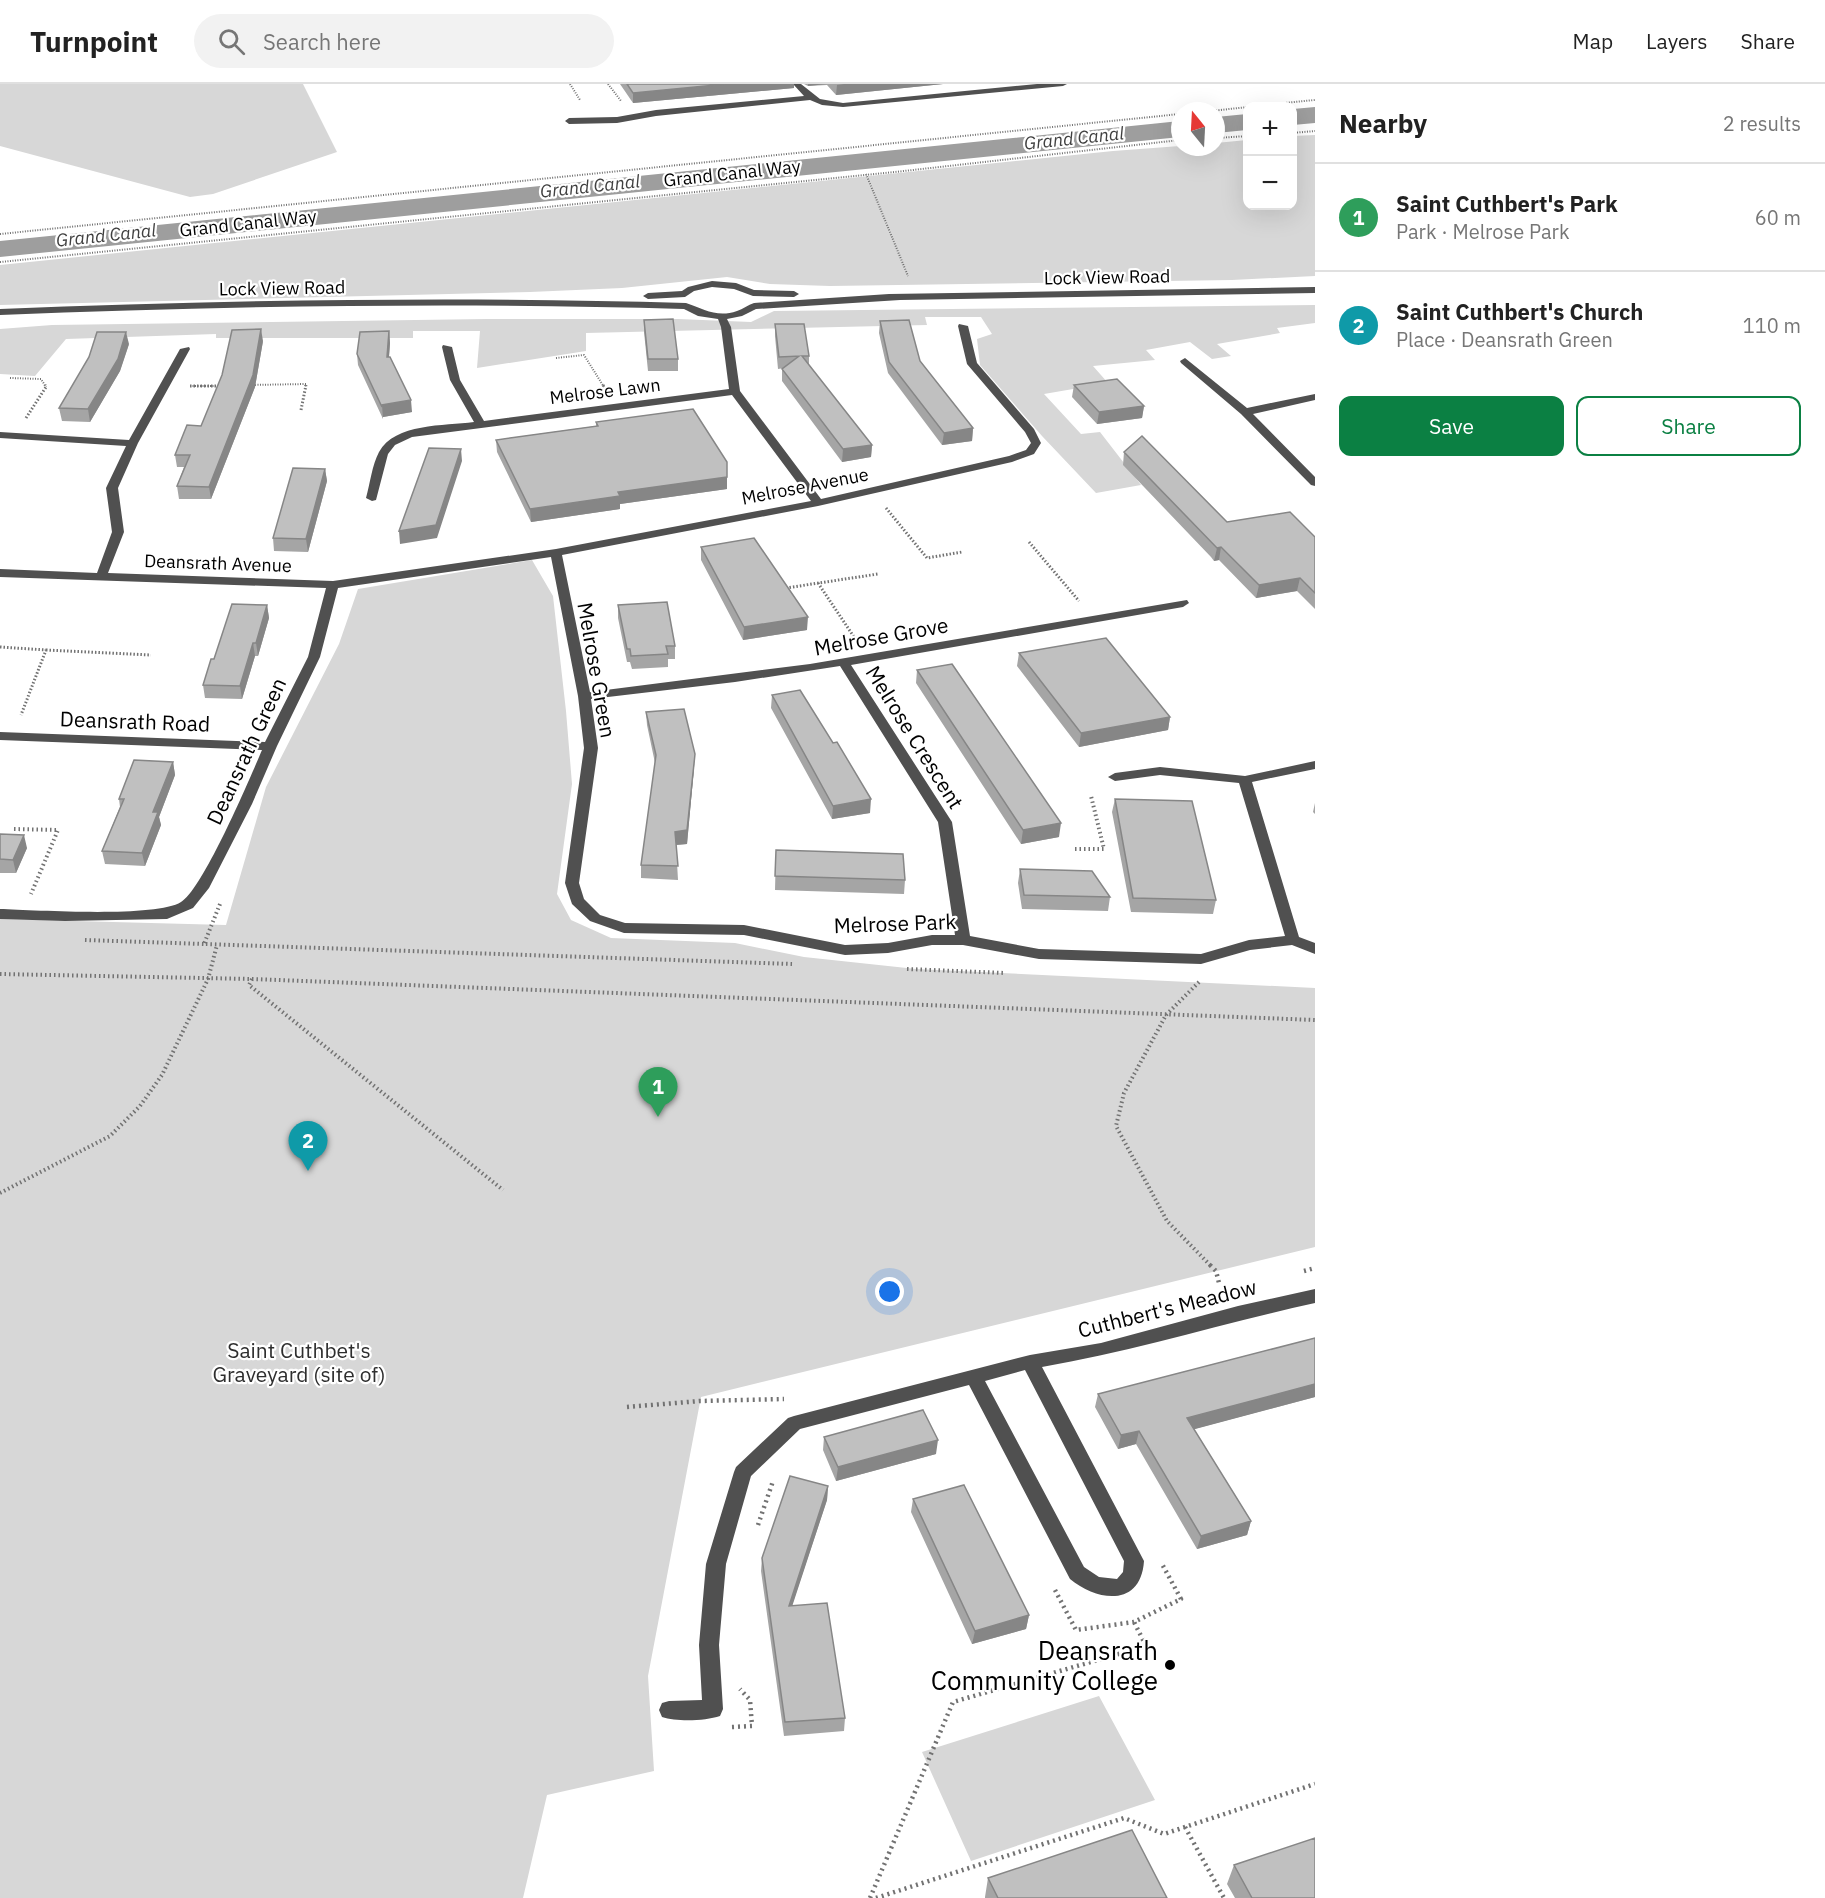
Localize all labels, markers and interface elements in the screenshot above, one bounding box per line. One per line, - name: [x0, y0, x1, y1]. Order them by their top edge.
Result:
- search box: [194, 14, 614, 68]
- text: Turnpoint: [30, 23, 158, 60]
- icon: search: [215, 25, 248, 58]
- text: Search here: [263, 27, 381, 56]
- text: Map: [1573, 27, 1613, 55]
- text: Layers: [1646, 27, 1708, 55]
- text: Share: [1741, 27, 1795, 55]
- north arrow: [1171, 102, 1225, 156]
- map controls: [1243, 102, 1297, 210]
- button: +: [1243, 102, 1297, 156]
- text: Nearby: [1339, 106, 1427, 140]
- text: 2 results: [1723, 110, 1801, 137]
- water label: Grand Canal: [1023, 121, 1125, 155]
- street label: Grand Canal Way: [662, 154, 802, 192]
- button: −: [1243, 156, 1297, 210]
- water label: Grand Canal: [539, 169, 641, 203]
- text: Saint Cuthbert's Park: [1396, 189, 1618, 218]
- street label: Grand Canal Way: [178, 204, 318, 242]
- text: 1: [1353, 204, 1365, 231]
- text: 60 m: [1755, 204, 1801, 231]
- water label: Grand Canal: [55, 218, 157, 252]
- text: Park · Melrose Park: [1396, 218, 1569, 245]
- street label: Lock View Road: [1044, 264, 1170, 290]
- street label: Lock View Road: [219, 275, 345, 301]
- text: Saint Cuthbert's Church: [1396, 297, 1643, 326]
- text: 2: [1353, 312, 1365, 339]
- text: 110 m: [1743, 312, 1801, 339]
- text: Place · Deansrath Green: [1396, 326, 1613, 353]
- street label: Melrose Lawn: [548, 373, 662, 409]
- button: Save: [1339, 396, 1564, 456]
- button: Share: [1576, 396, 1801, 456]
- street label: Melrose Avenue: [739, 462, 871, 510]
- street label: Deansrath Avenue: [144, 549, 292, 577]
- street label: Melrose Green: [571, 600, 623, 740]
- street label: Melrose Grove: [812, 610, 950, 662]
- street label: Melrose Crescent: [860, 660, 970, 814]
- street label: Deansrath Green: [200, 673, 292, 829]
- street label: Deansrath Road: [59, 704, 211, 738]
- street label: Melrose Park: [833, 907, 957, 939]
- pin: 1: [638, 1068, 678, 1117]
- pin: 2: [288, 1122, 328, 1171]
- street label: Cuthbert's Meadow: [1075, 1272, 1259, 1344]
- your location: [875, 1277, 904, 1306]
- park label: Saint Cuthbet's Graveyard (site of): [212, 1336, 386, 1388]
- place label: Deansrath Community College: [931, 1633, 1158, 1697]
- marker: Deansrath Community College: [1163, 1658, 1177, 1672]

